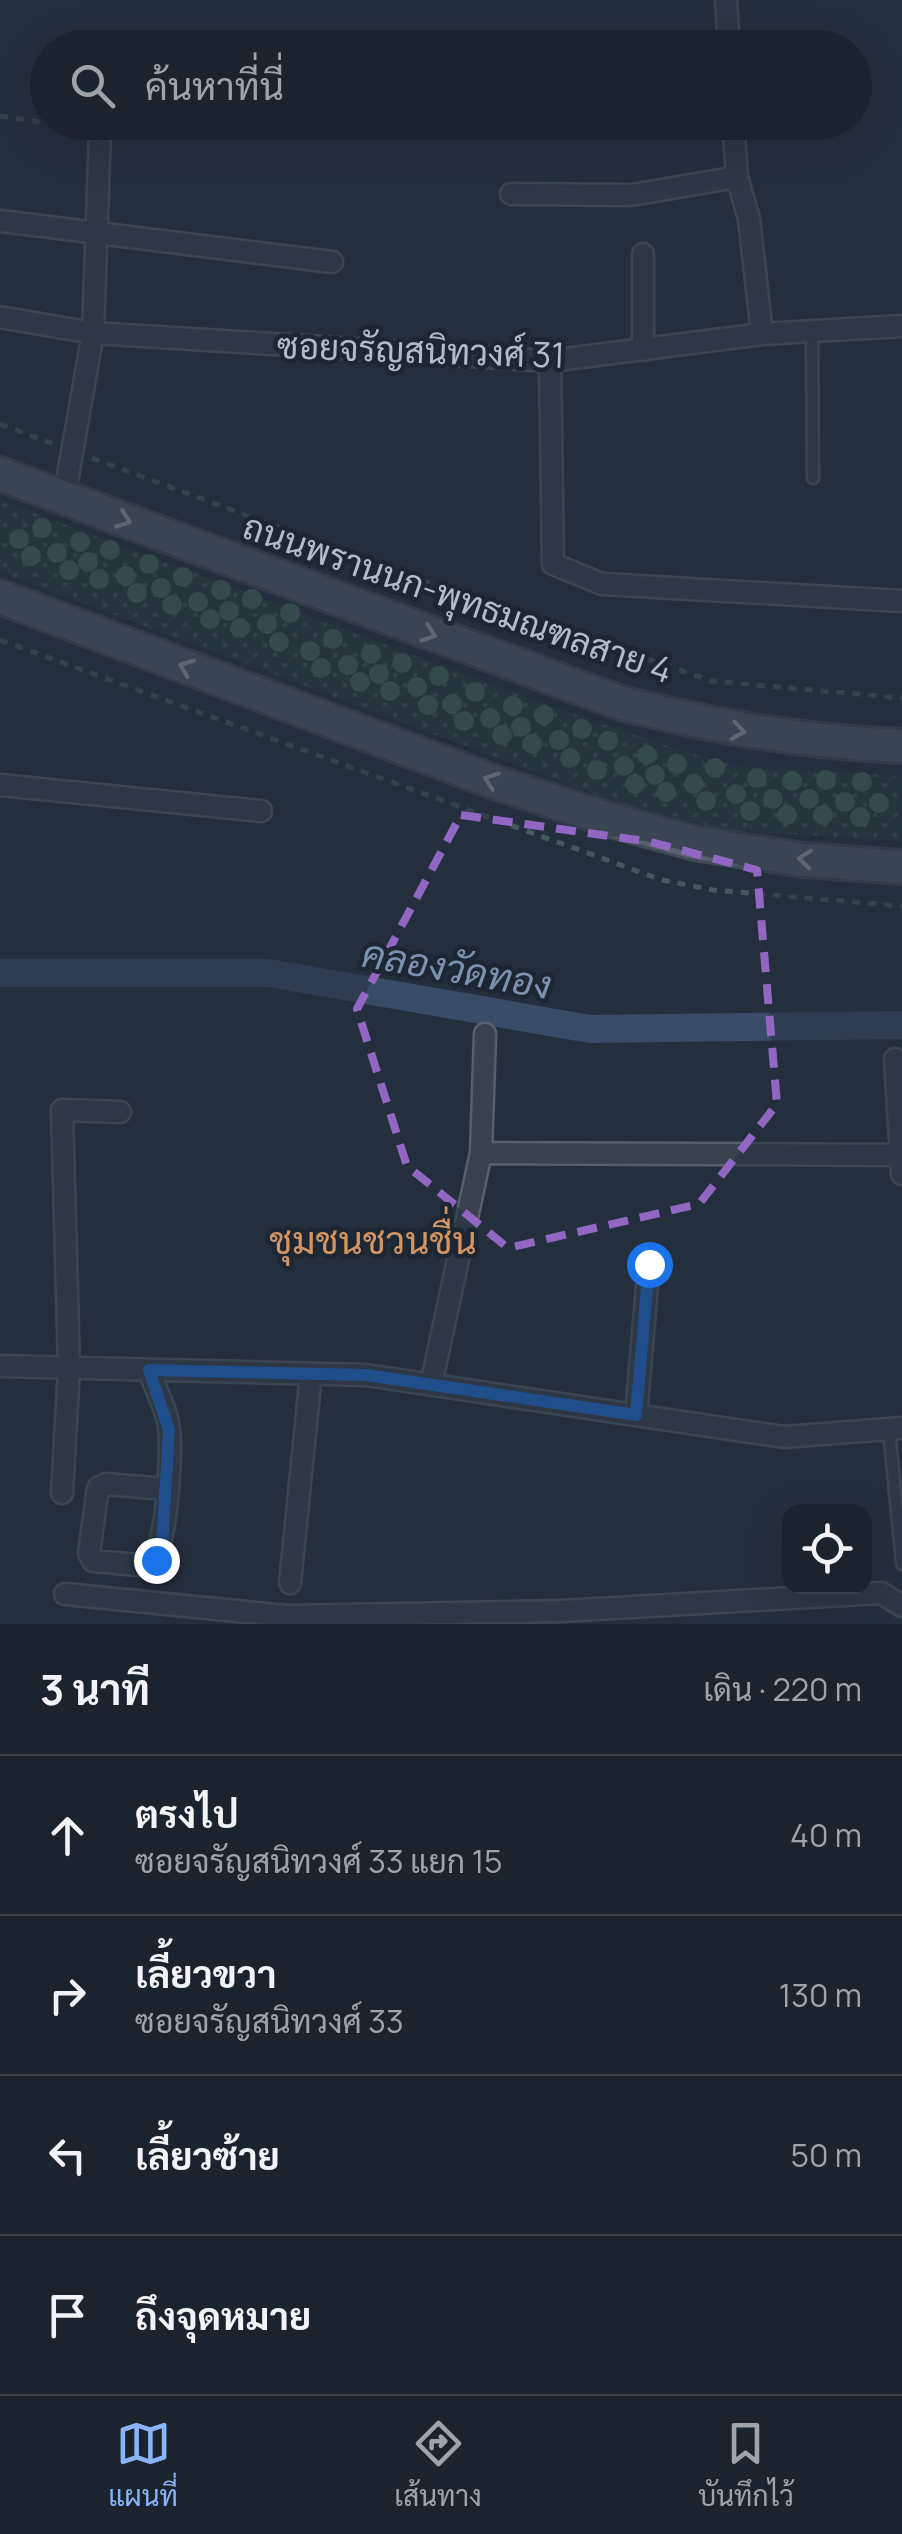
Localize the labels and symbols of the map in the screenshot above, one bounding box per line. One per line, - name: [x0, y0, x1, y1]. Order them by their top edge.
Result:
- street label: ซอยจรัญสนิทวงศ์ 31: [276, 321, 566, 379]
- street label: ถนนพรานนก-พุทธมณฑลสาย 4: [237, 502, 679, 695]
- one-way arrow: [115, 508, 132, 529]
- one-way arrow: [419, 622, 436, 643]
- one-way arrow: [179, 658, 196, 678]
- one-way arrow: [730, 720, 746, 741]
- one-way arrow: [483, 771, 500, 792]
- one-way arrow: [796, 849, 812, 870]
- water label: คลองวัดทอง: [358, 926, 556, 1010]
- district label: ชุมชนชวนชื่น: [269, 1206, 477, 1266]
- route start: [627, 1242, 673, 1288]
- route end: [134, 1538, 180, 1584]

